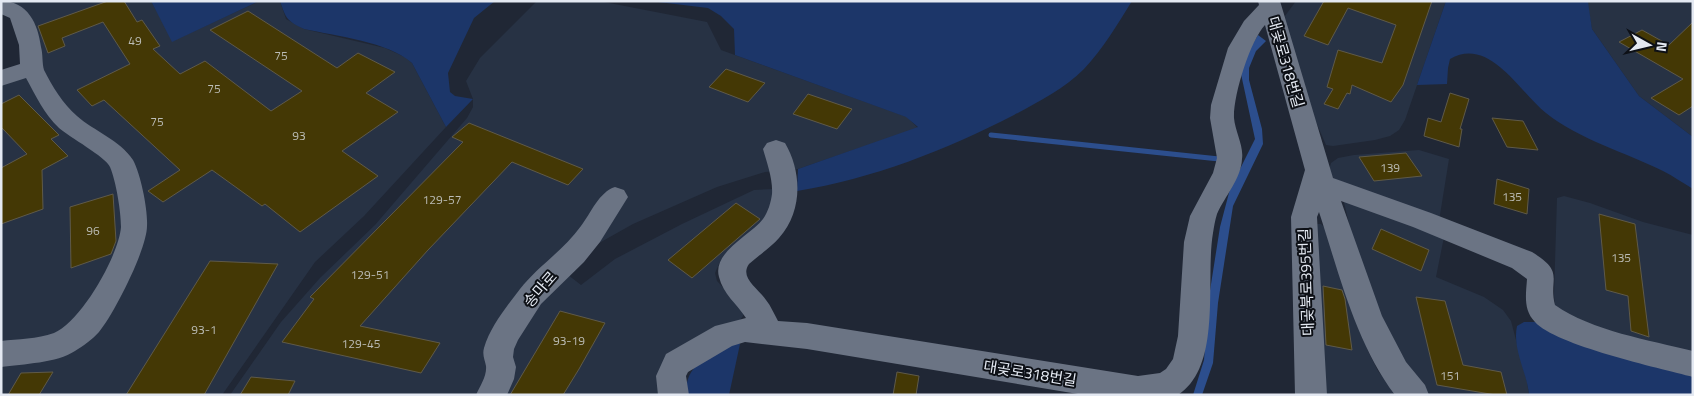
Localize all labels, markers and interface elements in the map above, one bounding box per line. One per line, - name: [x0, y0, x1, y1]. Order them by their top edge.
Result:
- street label: 대곶로318번길: [1262, 14, 1310, 110]
- north arrow: [1624, 20, 1674, 70]
- house number: 49: [128, 31, 142, 50]
- text: N: [1651, 41, 1673, 53]
- house number: 75: [274, 46, 288, 65]
- house number: 75: [207, 79, 221, 98]
- house number: 75: [150, 112, 164, 131]
- house number: 93: [292, 126, 306, 145]
- house number: 139: [1380, 158, 1400, 177]
- house number: 135: [1502, 187, 1522, 206]
- house number: 129-57: [423, 190, 461, 209]
- house number: 96: [86, 221, 100, 240]
- street label: 대곶북로395번길: [1293, 228, 1319, 336]
- house number: 135: [1611, 248, 1631, 267]
- house number: 129-51: [351, 265, 389, 284]
- street label: 송마로: [518, 266, 562, 312]
- house number: 93-1: [191, 320, 217, 339]
- house number: 93-19: [553, 331, 585, 350]
- house number: 129-45: [342, 334, 381, 353]
- street label: 대곶로318번길: [982, 354, 1078, 392]
- house number: 151: [1440, 366, 1460, 385]

